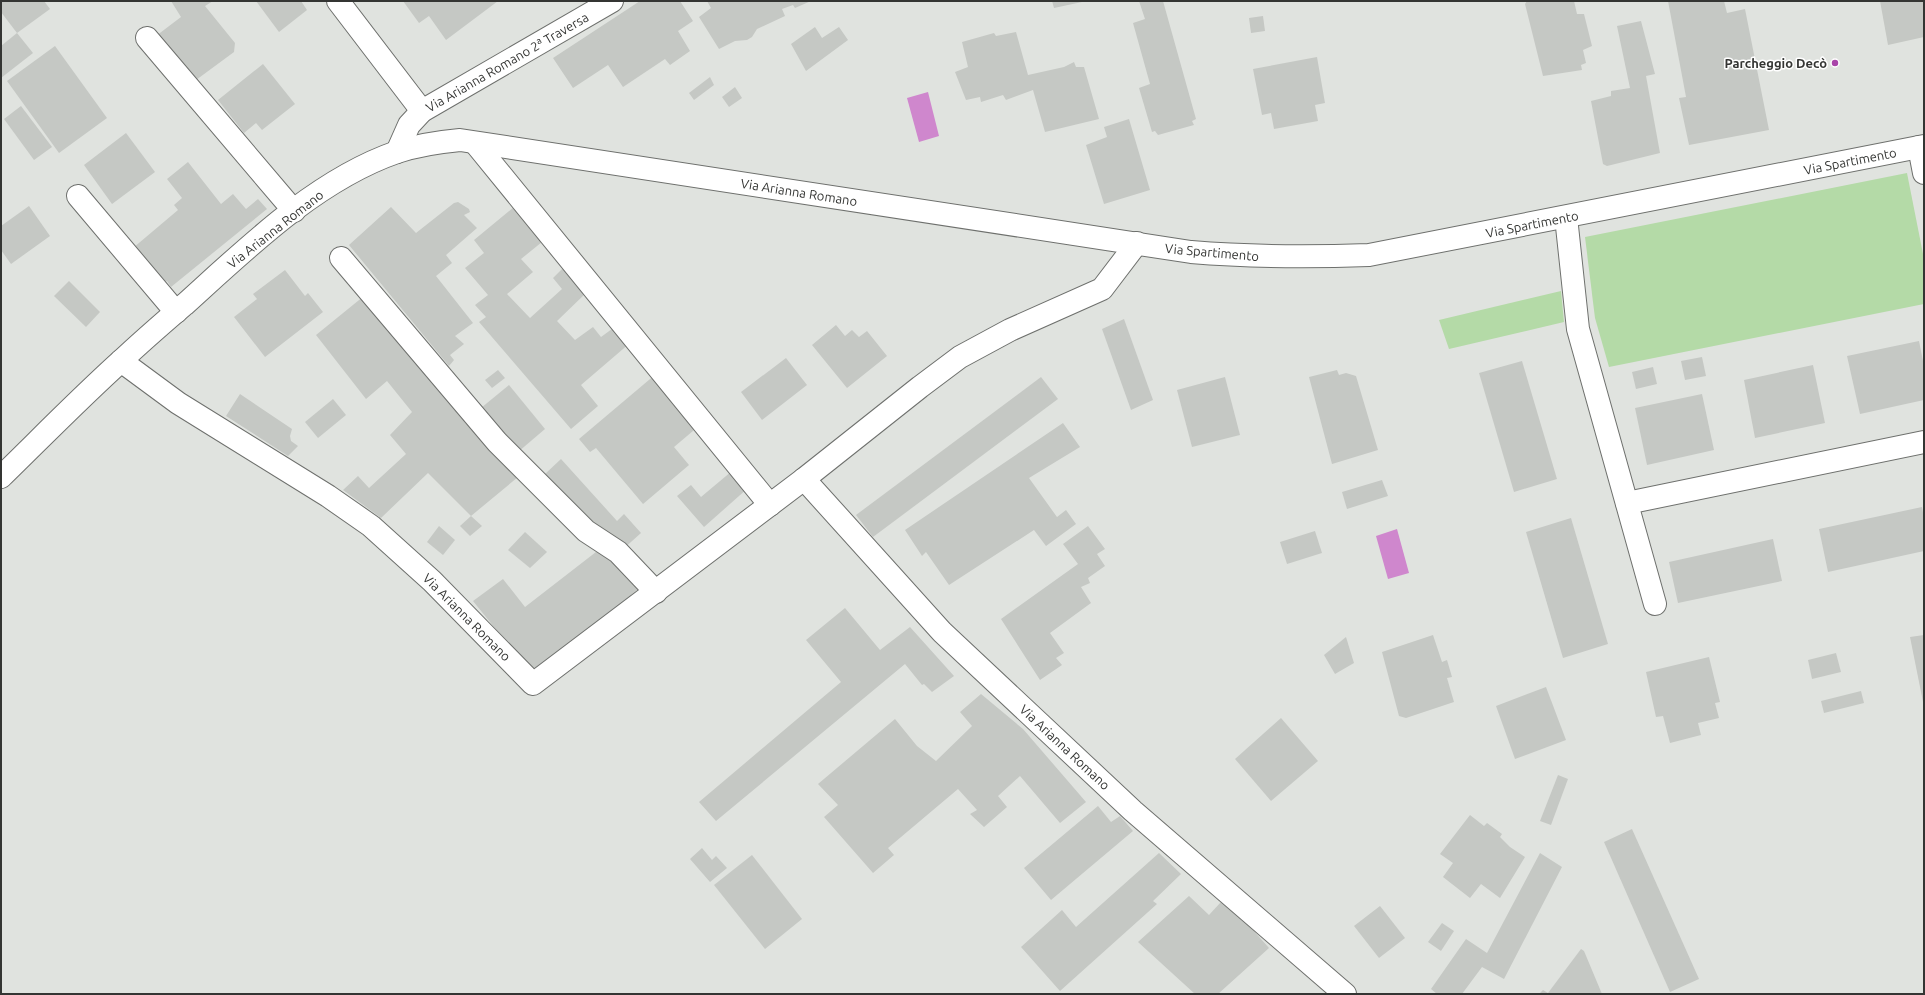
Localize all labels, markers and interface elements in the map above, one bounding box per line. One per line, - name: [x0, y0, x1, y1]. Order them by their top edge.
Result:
- street label: Via Arianna Romano 2ª Traversa: [423, 10, 591, 114]
- place label: Parcheggio Decò: [1724, 56, 1827, 70]
- marker: Parcheggio Decò: [1830, 58, 1840, 68]
- street label: Via Spartimento: [1802, 145, 1898, 177]
- street label: Via Arianna Romano: [740, 176, 858, 208]
- street label: Via Arianna Romano: [224, 187, 326, 271]
- street label: Via Spartimento: [1484, 208, 1580, 240]
- street label: Via Spartimento: [1164, 241, 1260, 263]
- street label: Via Arianna Romano: [420, 570, 514, 664]
- street label: Via Arianna Romano: [1017, 702, 1113, 792]

